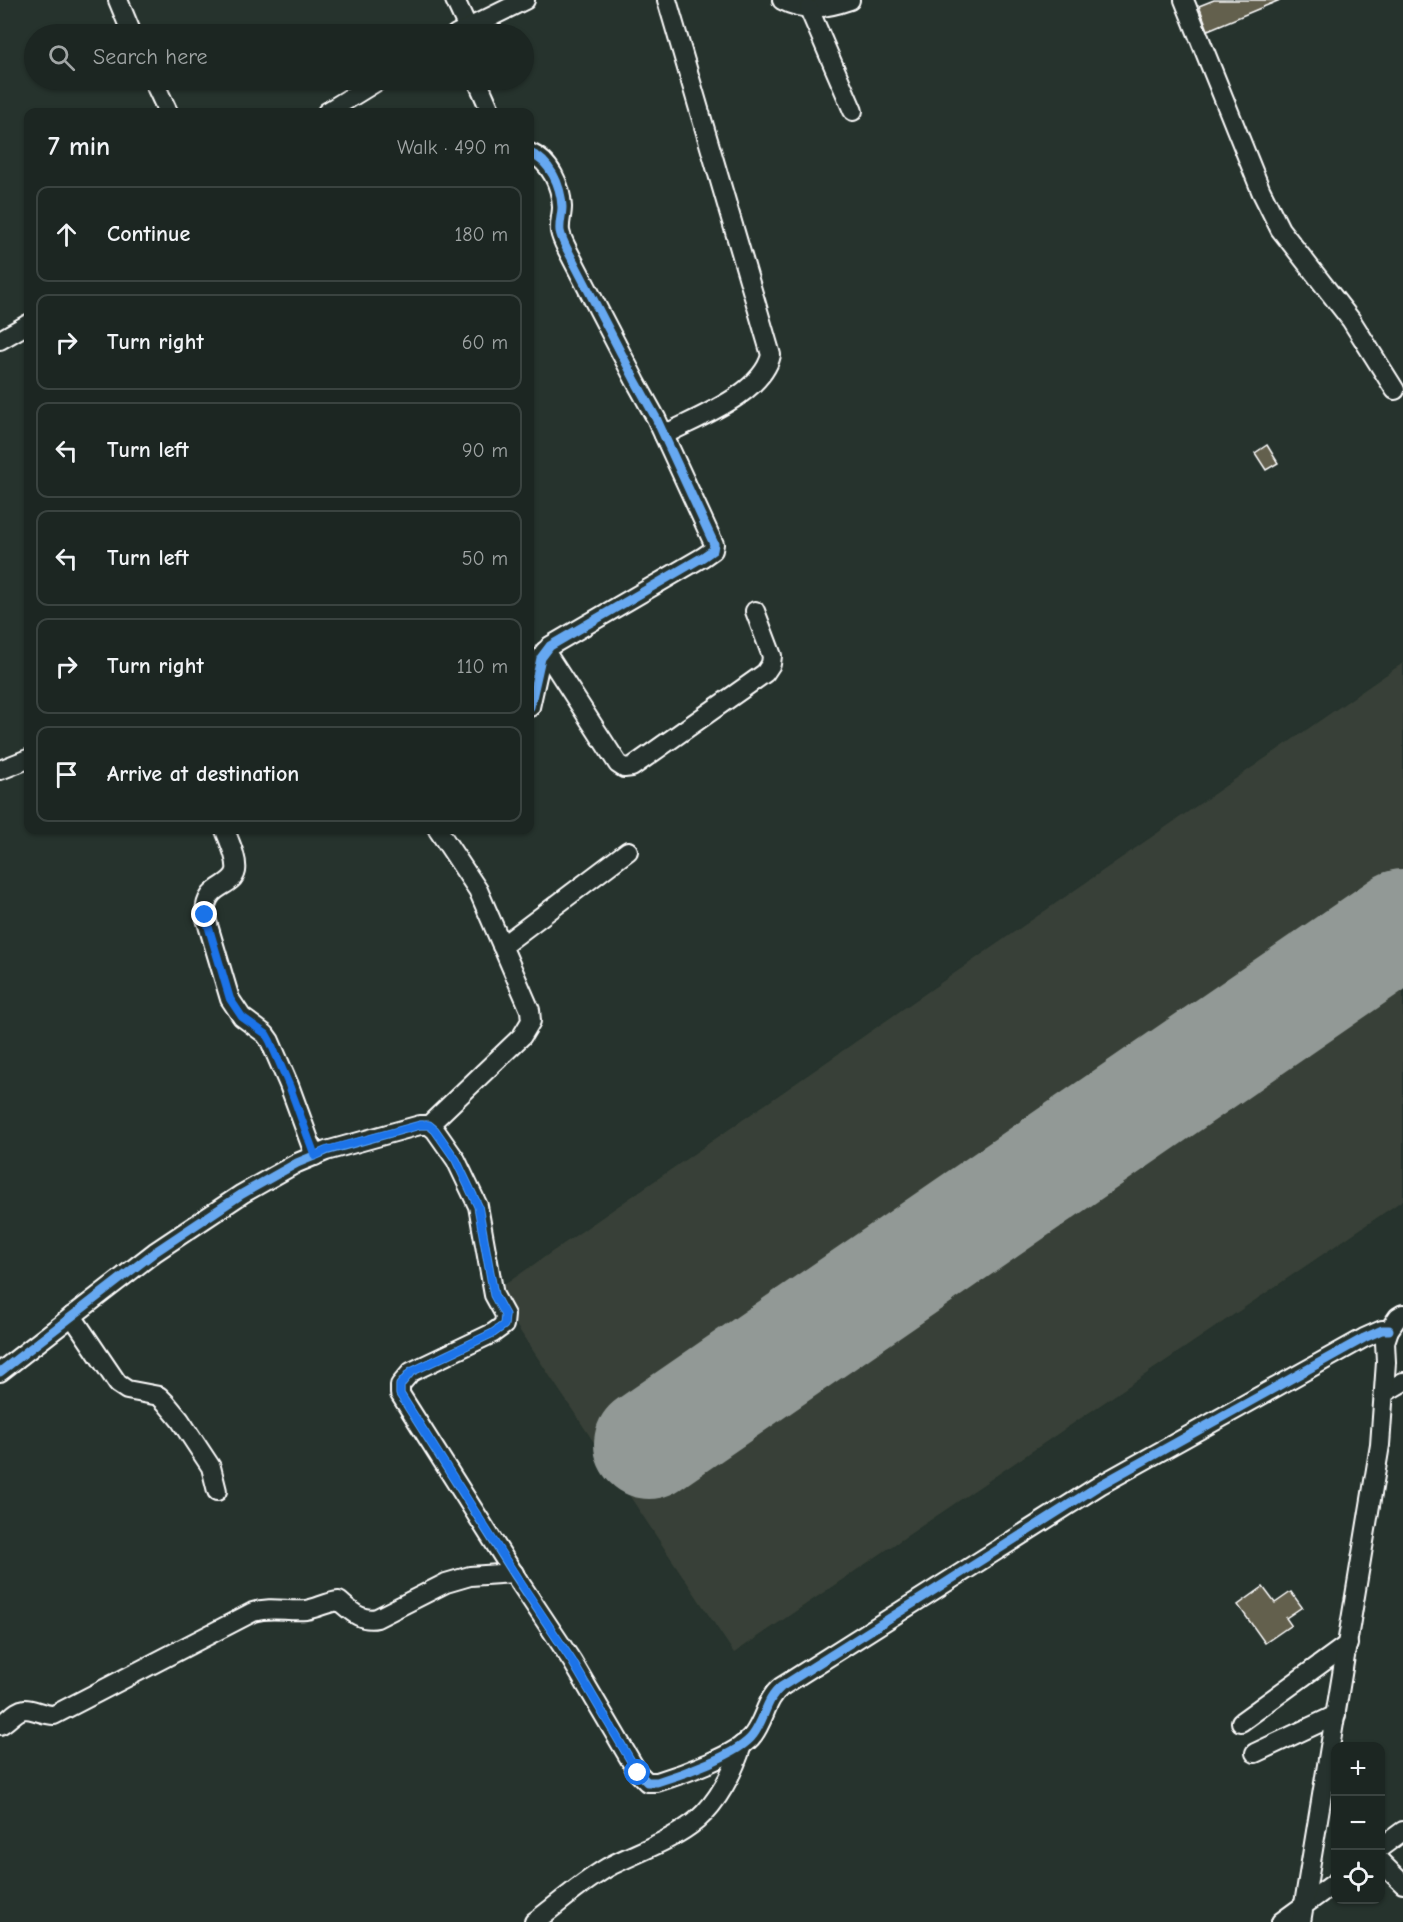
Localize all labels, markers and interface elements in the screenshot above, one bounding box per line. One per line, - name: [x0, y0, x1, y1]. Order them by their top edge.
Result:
- search box: [24, 24, 534, 90]
- icon: search: [45, 41, 78, 74]
- text: Search here: [93, 44, 208, 70]
- text: 7 min: [48, 132, 110, 162]
- text: Walk · 490 m: [397, 136, 510, 159]
- icon: ahead: [50, 218, 83, 251]
- text: Continue: [107, 221, 190, 247]
- text: 180 m: [454, 223, 508, 246]
- icon: right: [50, 326, 83, 359]
- text: Turn right: [107, 329, 204, 355]
- text: 60 m: [462, 331, 508, 354]
- icon: left: [50, 434, 83, 467]
- text: Turn left: [107, 437, 189, 463]
- text: 90 m: [462, 439, 508, 462]
- icon: left: [50, 542, 83, 575]
- text: Turn left: [107, 545, 189, 571]
- text: 50 m: [462, 547, 508, 570]
- icon: right: [50, 650, 83, 683]
- text: Turn right: [107, 653, 204, 679]
- text: 110 m: [457, 655, 508, 678]
- icon: arrive: [50, 758, 83, 791]
- text: Arrive at destination: [107, 761, 299, 787]
- route end: [191, 901, 217, 927]
- map controls: [1331, 1742, 1385, 1904]
- button: +: [1331, 1742, 1385, 1796]
- route start: [624, 1759, 650, 1785]
- button: −: [1331, 1796, 1385, 1850]
- button: locate: [1331, 1850, 1385, 1904]

